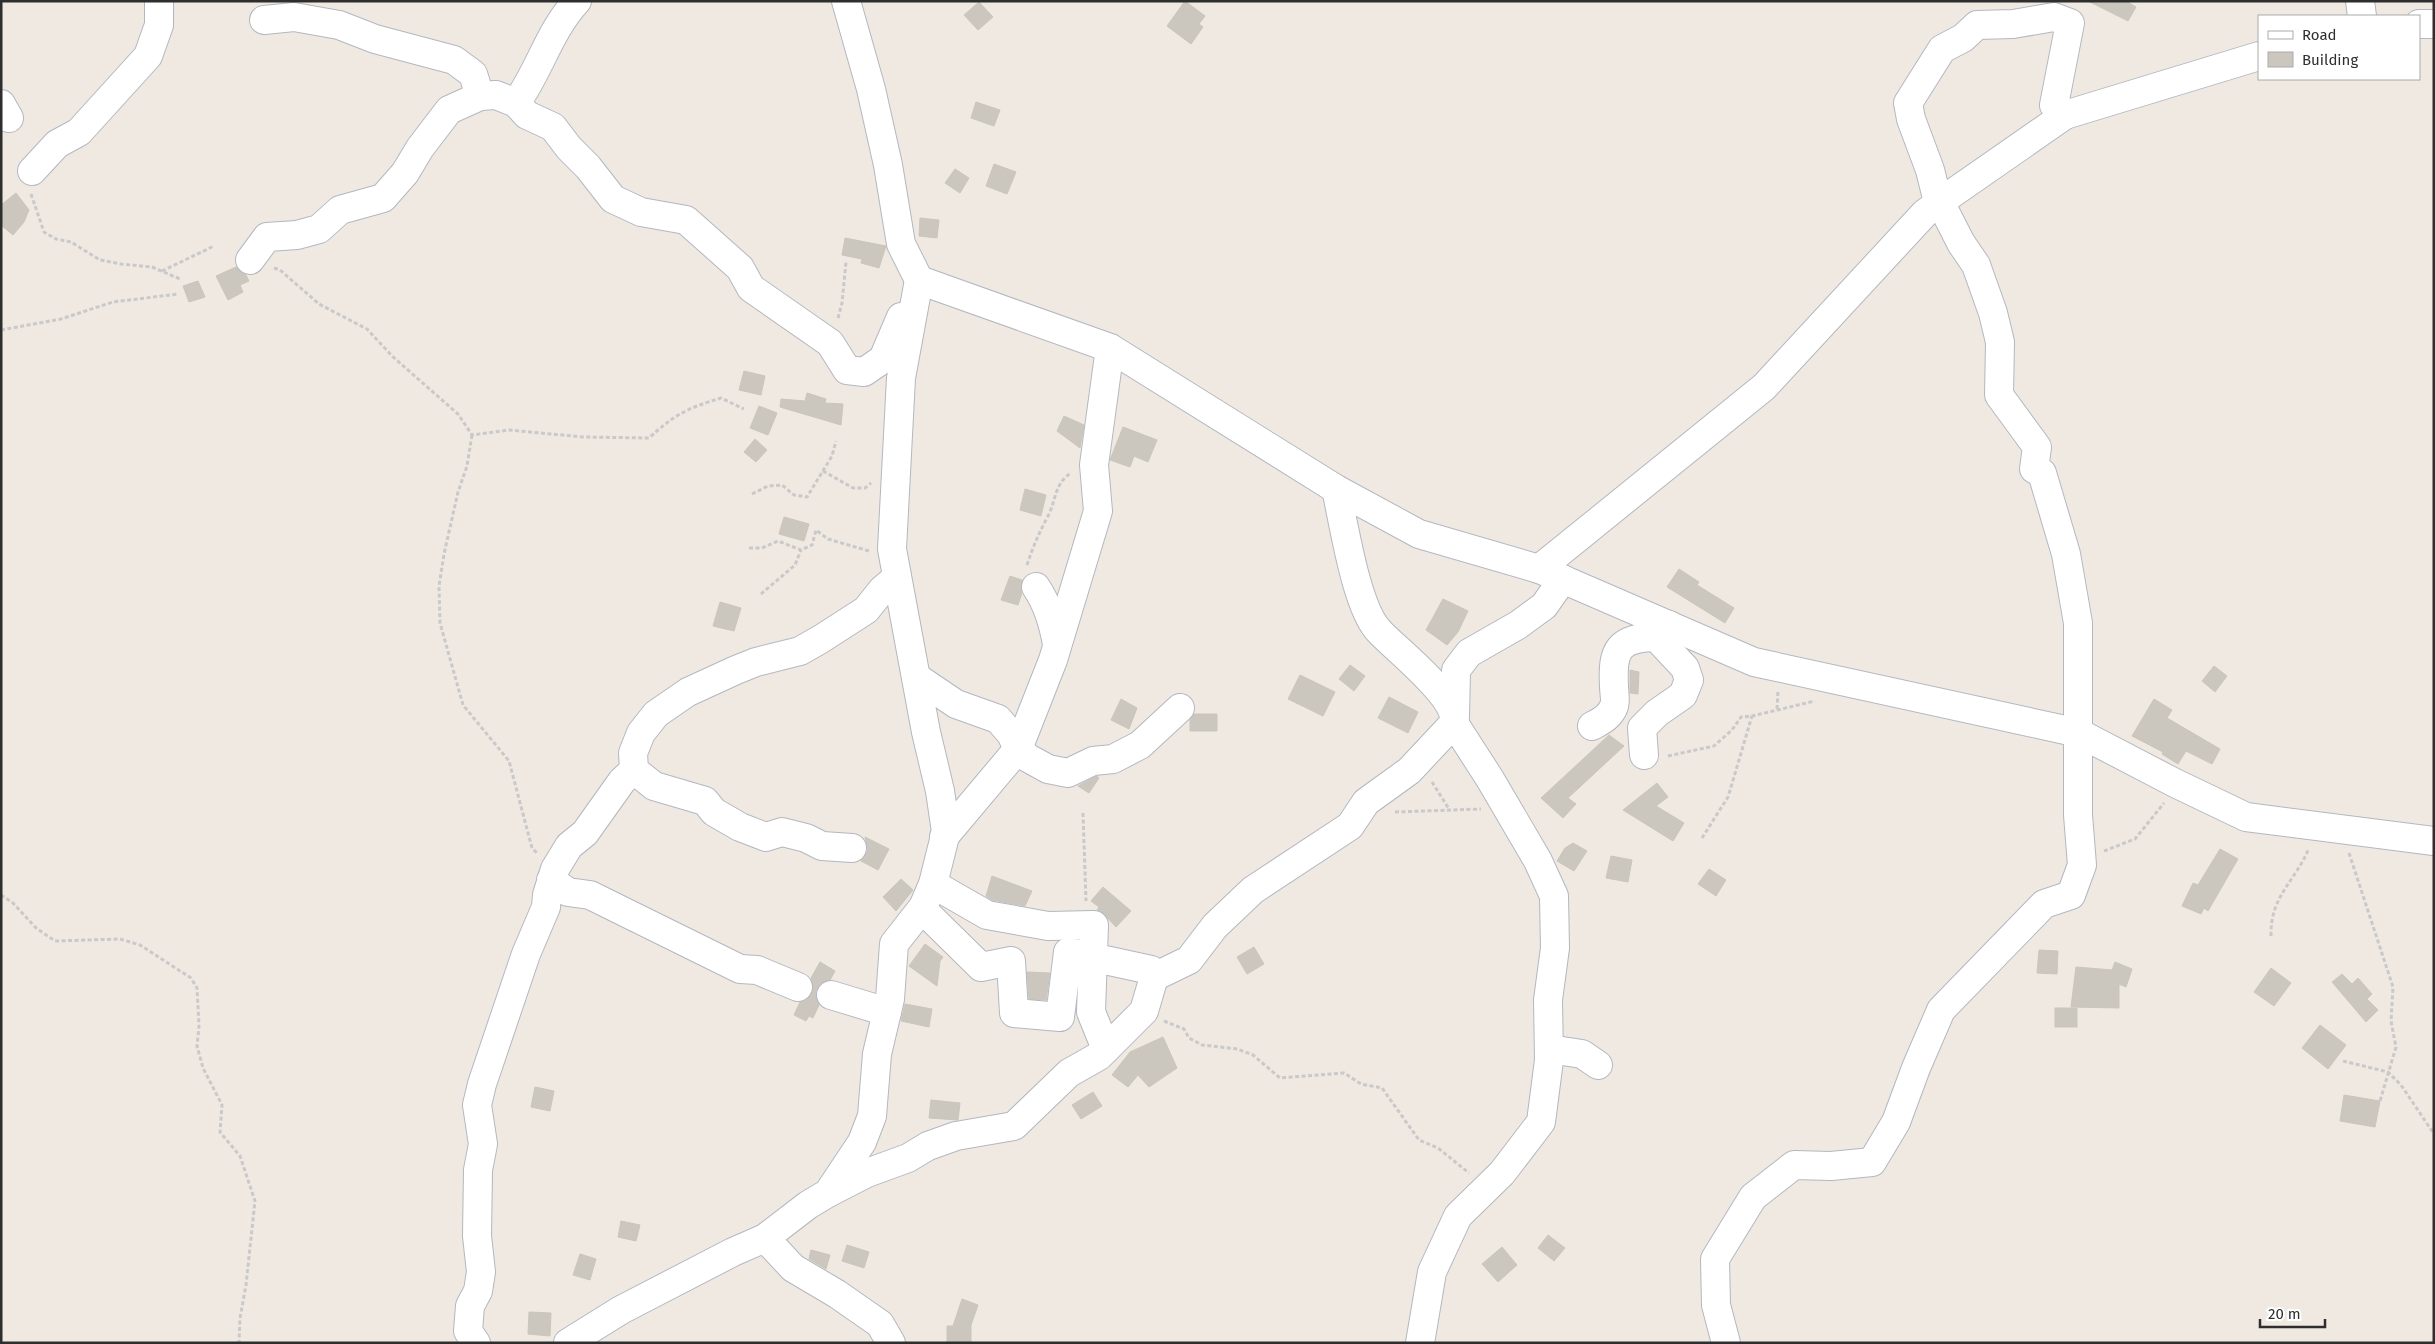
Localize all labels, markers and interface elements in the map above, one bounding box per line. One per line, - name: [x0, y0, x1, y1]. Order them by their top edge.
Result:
- legend: [2258, 15, 2420, 80]
- text: Road: [2302, 26, 2337, 44]
- text: Building: [2302, 51, 2358, 69]
- scale bar: [2260, 1296, 2325, 1328]
- text: 20 m: [2268, 1305, 2301, 1323]

